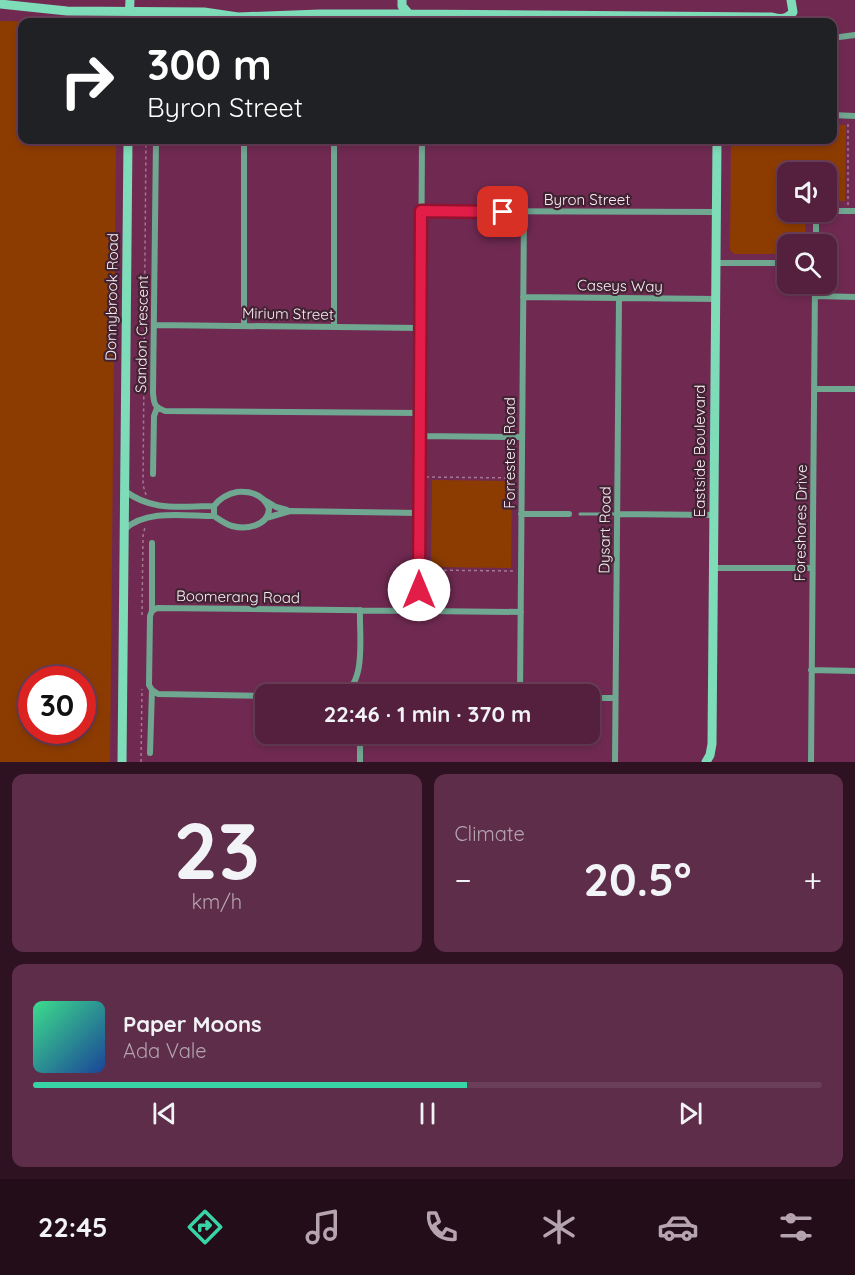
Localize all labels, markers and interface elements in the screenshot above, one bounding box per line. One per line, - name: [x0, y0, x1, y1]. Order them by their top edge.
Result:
- text: 300 m: [147, 38, 272, 91]
- icon: right: [48, 42, 126, 120]
- text: Byron Street: [147, 90, 303, 124]
- map controls: [777, 162, 837, 294]
- button: sound: [777, 162, 837, 222]
- pin: [477, 186, 528, 237]
- street label: Byron Street: [544, 190, 630, 209]
- icon: arrive: [486, 195, 519, 228]
- street label: Donnybrook Road: [101, 233, 122, 361]
- button: search: [777, 234, 837, 294]
- street label: Sandon Crescent: [131, 275, 152, 393]
- street label: Caseys Way: [577, 275, 663, 296]
- street label: Mirium Street: [242, 303, 334, 324]
- street label: Eastside Boulevard: [690, 385, 709, 517]
- street label: Forresters Road: [500, 397, 519, 509]
- street label: Foreshores Drive: [790, 464, 811, 582]
- street label: Dysart Road: [594, 486, 615, 574]
- position arrow: [387, 558, 451, 622]
- street label: Boomerang Road: [176, 586, 300, 607]
- speed limit sign: 30: [18, 666, 96, 744]
- text: 22:46 · 1 min · 370 m: [324, 700, 531, 728]
- text: 23: [174, 801, 260, 899]
- text: Climate: [455, 821, 525, 846]
- text: 20.5°: [584, 851, 692, 907]
- text: −: [455, 859, 472, 900]
- text: +: [803, 859, 822, 900]
- text: km/h: [191, 889, 242, 914]
- text: Paper Moons: [123, 1010, 262, 1038]
- text: Ada Vale: [123, 1038, 207, 1063]
- icon: previous: [148, 1097, 181, 1130]
- icon: pause: [411, 1097, 444, 1130]
- icon: next: [674, 1097, 707, 1130]
- icon: directions: [184, 1206, 226, 1248]
- icon: music: [302, 1206, 344, 1248]
- icon: phone: [420, 1206, 462, 1248]
- icon: climate: [538, 1206, 580, 1248]
- icon: car: [657, 1206, 699, 1248]
- icon: filters: [775, 1206, 817, 1248]
- text: 22:45: [38, 1210, 108, 1244]

